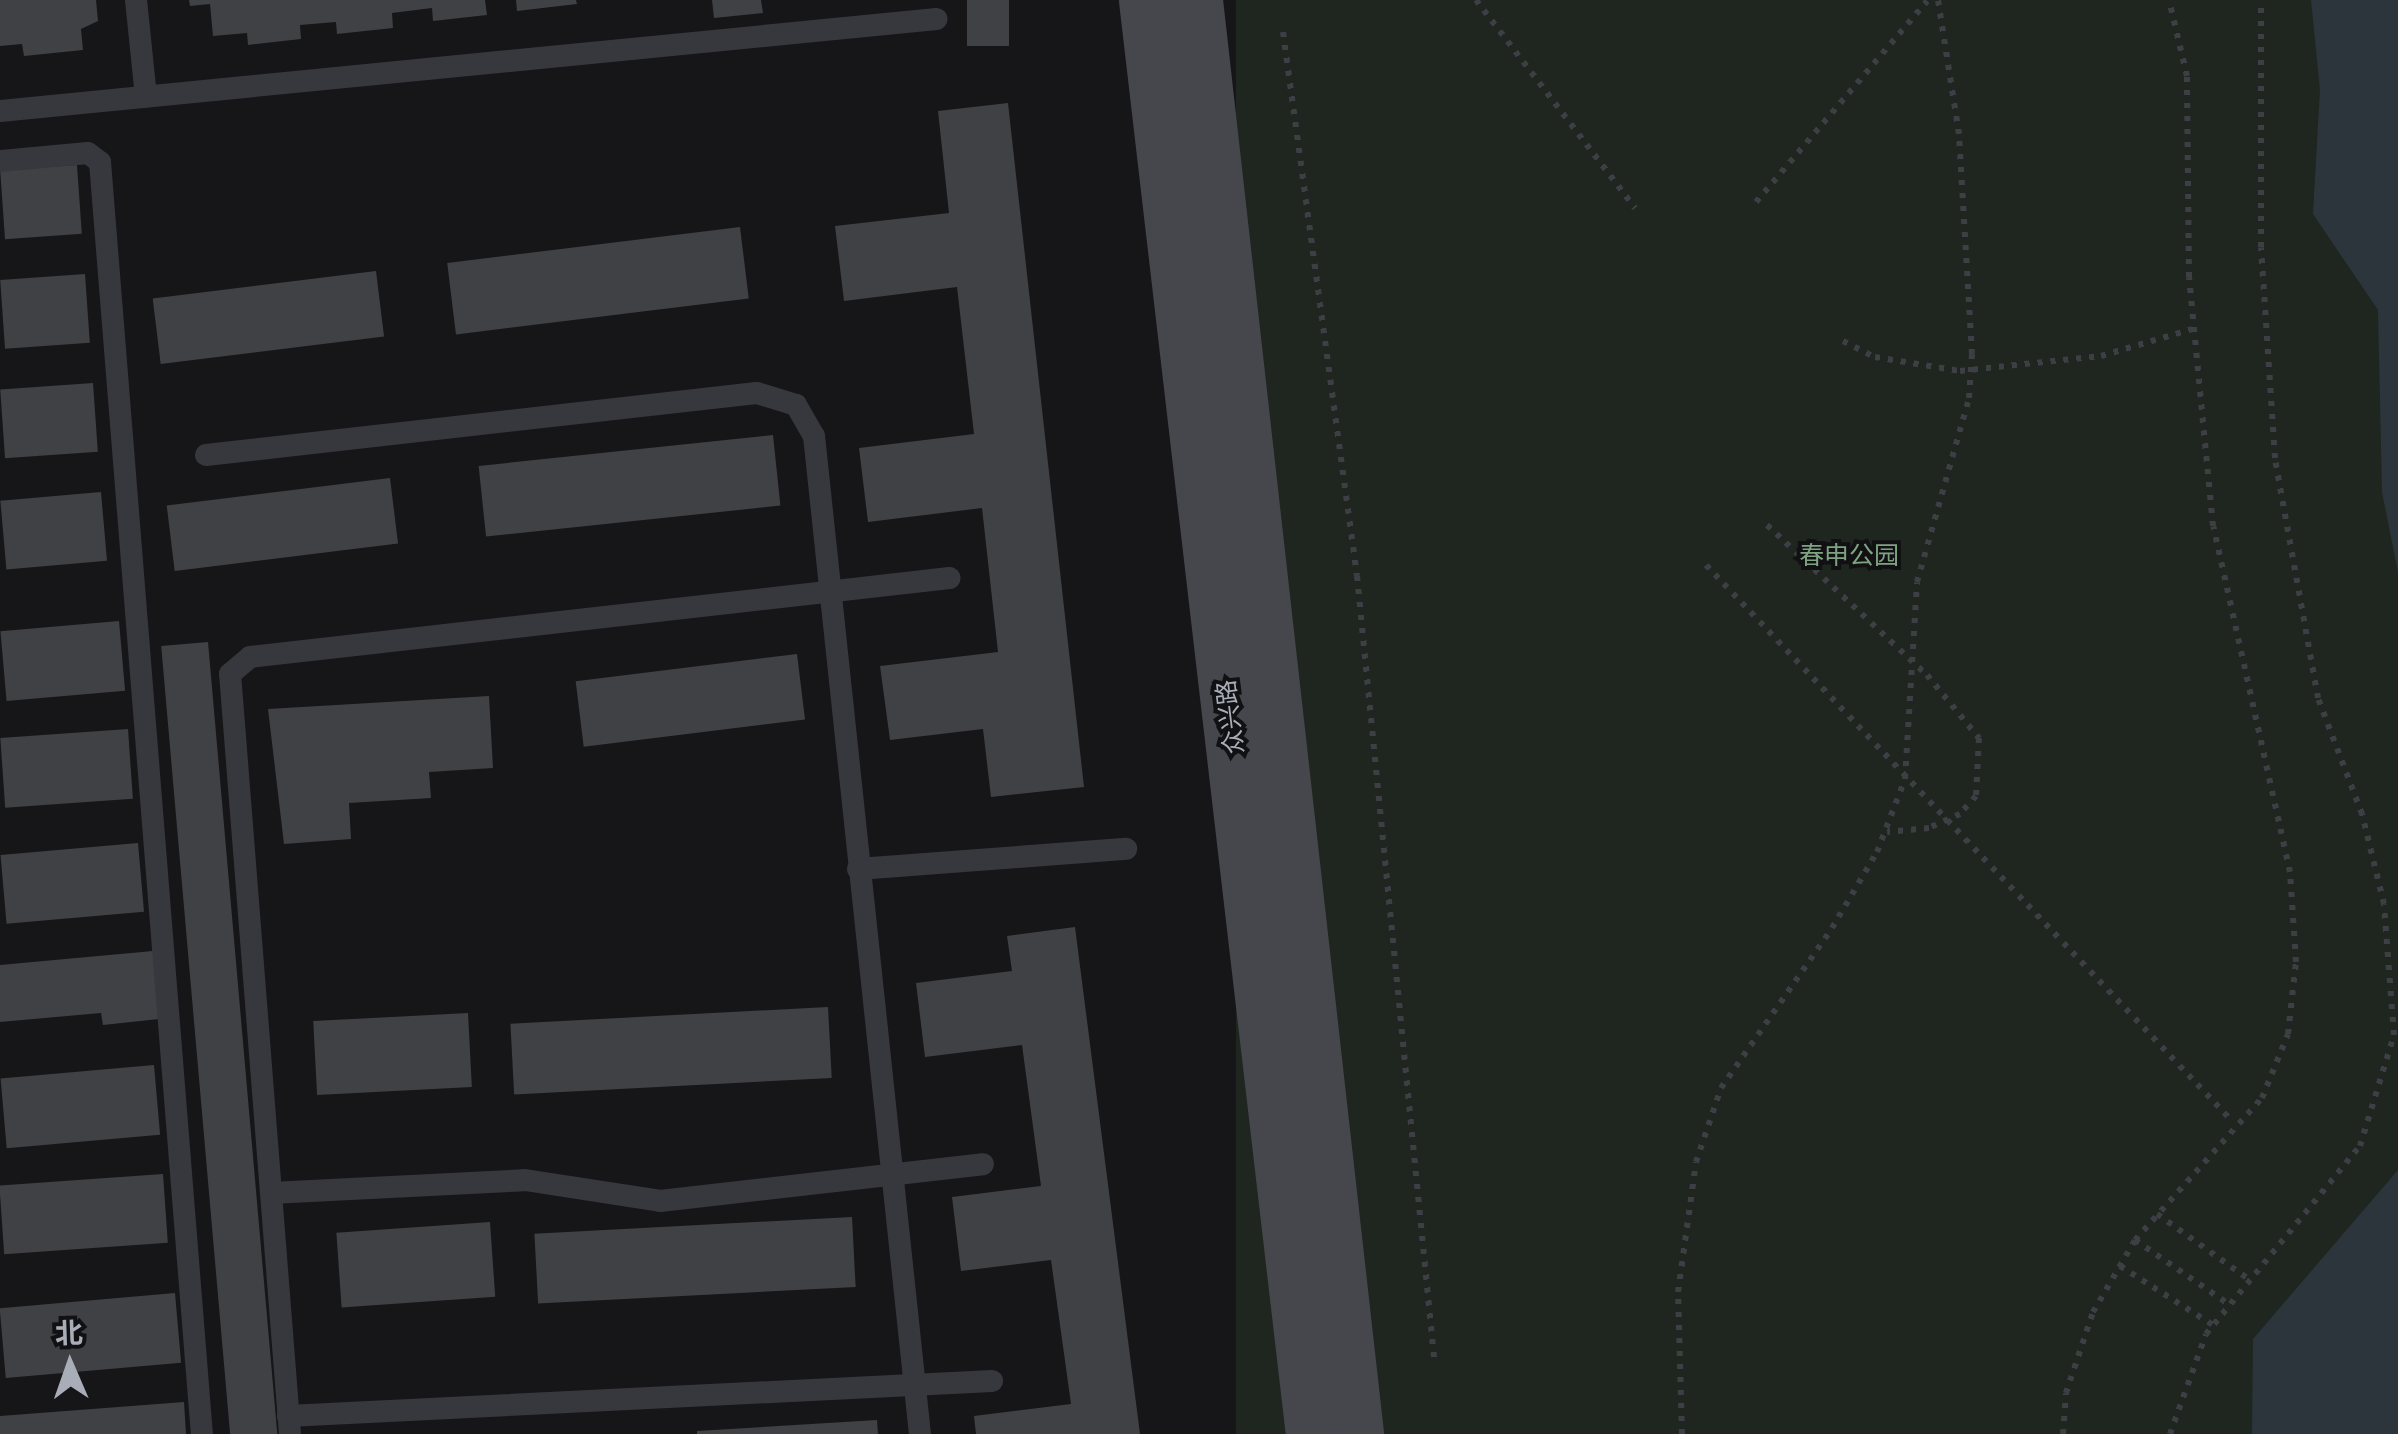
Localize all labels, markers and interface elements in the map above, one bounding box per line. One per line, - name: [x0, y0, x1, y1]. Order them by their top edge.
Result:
- park label: 春申公园: [1799, 541, 1899, 571]
- street label: 众兴路: [1212, 678, 1250, 756]
- north arrow: [20, 1314, 120, 1414]
- text: 北: [54, 1315, 84, 1353]

